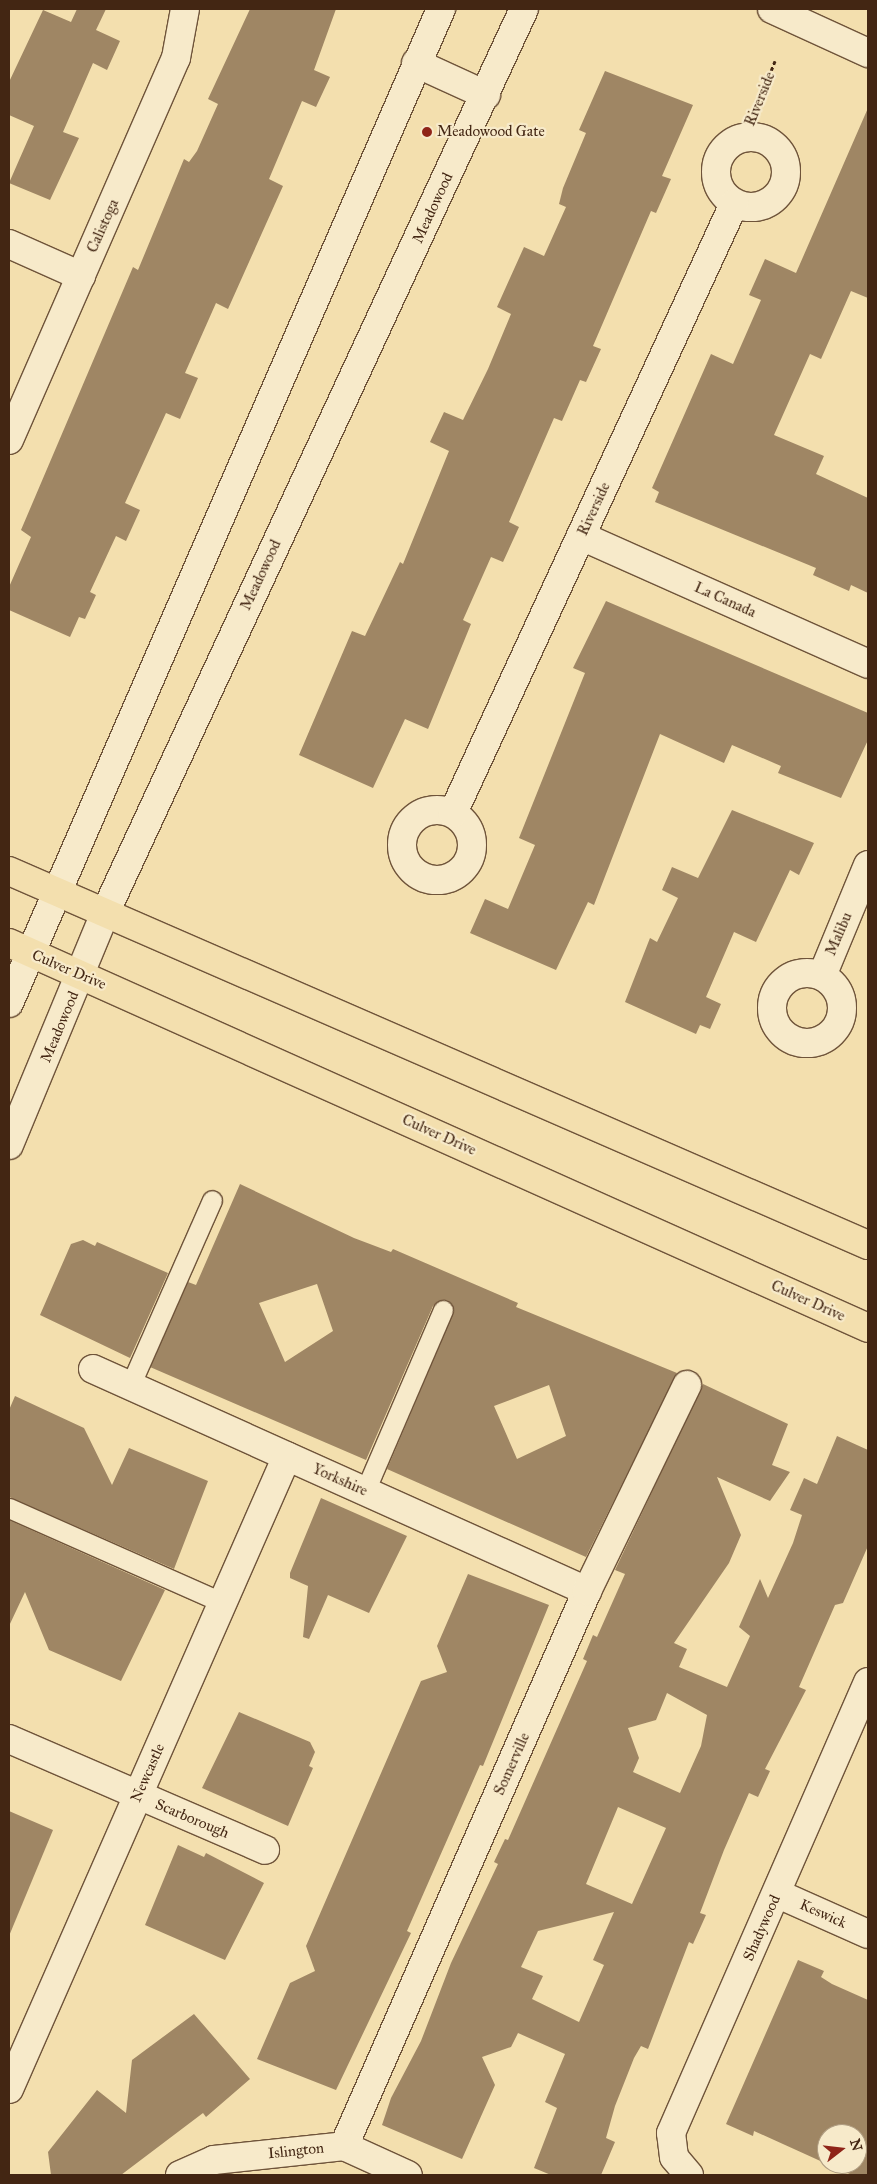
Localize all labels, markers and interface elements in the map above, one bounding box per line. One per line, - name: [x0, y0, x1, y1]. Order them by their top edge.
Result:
- street label: Riverside: [741, 69, 779, 129]
- place label: Meadowood Gate: [437, 123, 545, 141]
- marker: Meadowood Gate: [421, 126, 433, 138]
- street label: Meadowood: [409, 170, 457, 246]
- street label: Calistoga: [83, 197, 123, 255]
- street label: Riverside: [574, 479, 614, 539]
- street label: Meadowood: [237, 537, 285, 613]
- street label: La Canada: [691, 578, 759, 622]
- street label: Malibu: [822, 910, 856, 958]
- street label: Culver Drive: [29, 946, 109, 994]
- street label: Meadowood: [37, 989, 83, 1065]
- street label: Culver Drive: [399, 1111, 479, 1159]
- street label: Culver Drive: [768, 1277, 848, 1325]
- street label: Yorkshire: [310, 1460, 370, 1500]
- street label: Somerville: [490, 1730, 534, 1798]
- street label: Newcastle: [127, 1741, 169, 1805]
- street label: Scarborough: [152, 1795, 232, 1843]
- street label: Shadywood: [739, 1892, 785, 1964]
- street label: Keswick: [797, 1896, 849, 1932]
- north arrow: [817, 2124, 867, 2174]
- text: N: [846, 2137, 866, 2153]
- street label: Islington: [267, 2139, 325, 2163]

